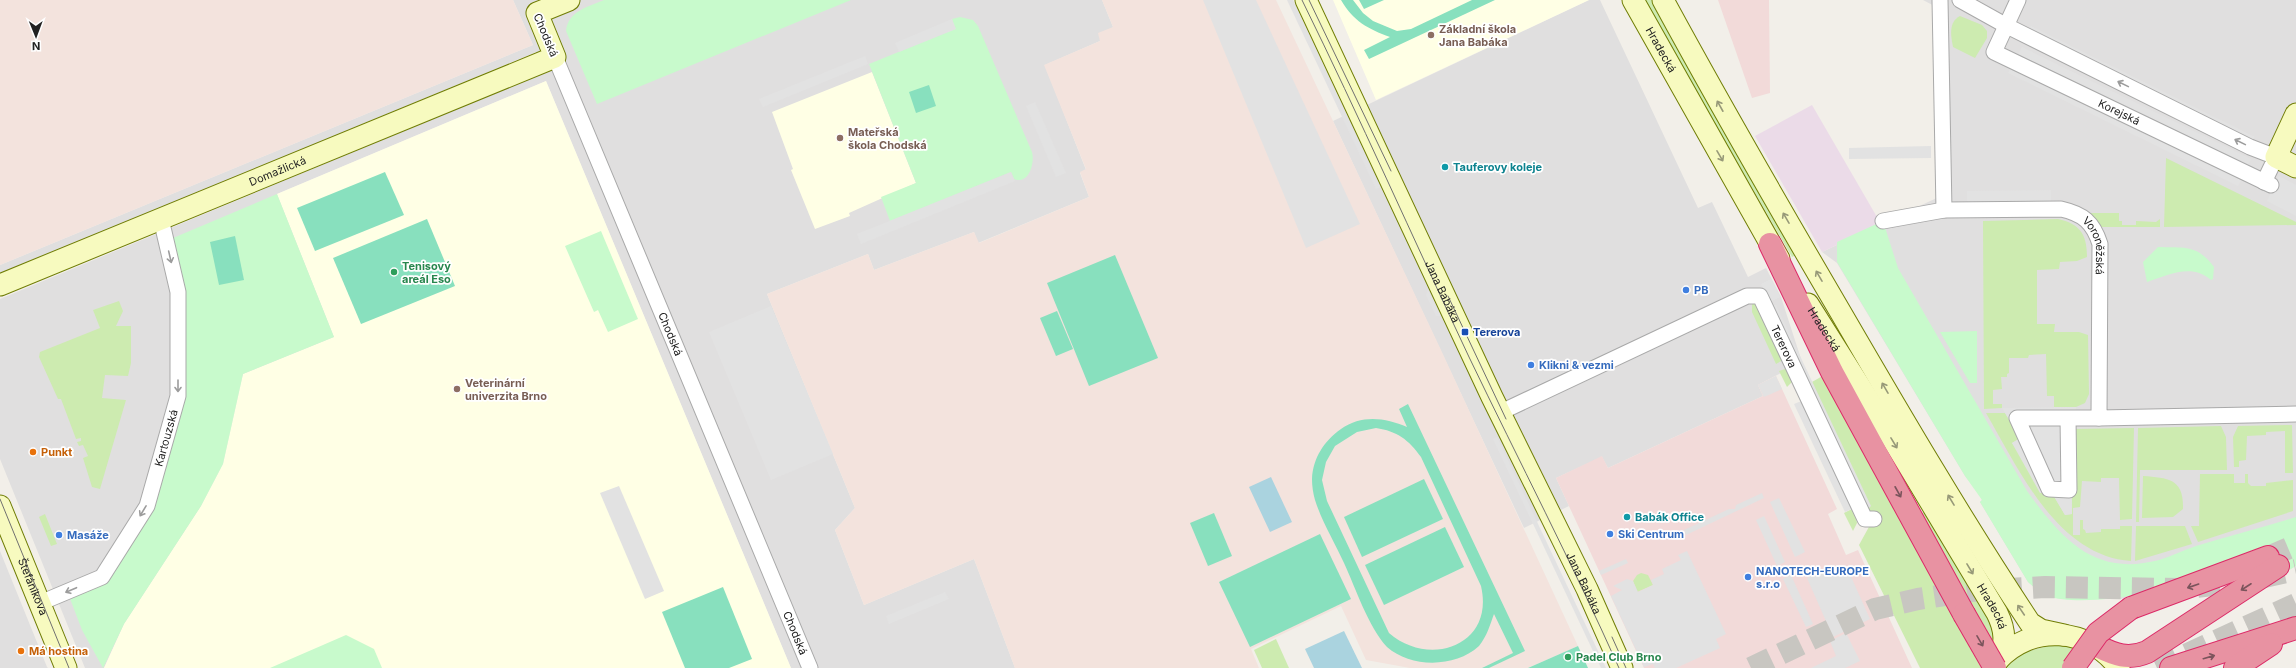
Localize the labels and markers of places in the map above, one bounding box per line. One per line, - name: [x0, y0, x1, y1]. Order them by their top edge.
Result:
- place label: Základní škola Jana Babáka: [1439, 22, 1516, 49]
- marker: Základní škola Jana Babáka: [1426, 30, 1436, 40]
- place label: Mateřská škola Chodská: [848, 125, 927, 152]
- marker: Mateřská škola Chodská: [835, 133, 845, 143]
- place label: Tauferovy koleje: [1453, 160, 1542, 174]
- marker: Tauferovy koleje: [1440, 162, 1450, 172]
- place label: Tenisový areál Eso: [402, 259, 451, 286]
- marker: Tenisový areál Eso: [389, 267, 399, 277]
- place label: PB: [1694, 283, 1708, 297]
- marker: PB: [1681, 285, 1691, 295]
- place label: Tererova: [1473, 325, 1520, 339]
- marker: Tererova: [1460, 327, 1470, 337]
- place label: Klikni & vezmi: [1539, 358, 1614, 372]
- marker: Klikni & vezmi: [1526, 360, 1536, 370]
- place label: Veterinární univerzita Brno: [465, 376, 547, 403]
- marker: Veterinární univerzita Brno: [452, 384, 462, 394]
- place label: Punkt: [41, 445, 72, 459]
- marker: Punkt: [28, 447, 38, 457]
- place label: Babák Office: [1635, 510, 1704, 524]
- marker: Babák Office: [1622, 512, 1632, 522]
- place label: Ski Centrum: [1618, 527, 1684, 541]
- place label: Masáže: [67, 528, 109, 542]
- marker: Ski Centrum: [1605, 529, 1615, 539]
- marker: Masáže: [54, 530, 64, 540]
- place label: NANOTECH-EUROPE s.r.o: [1756, 564, 1869, 591]
- marker: NANOTECH-EUROPE s.r.o: [1743, 572, 1753, 582]
- place label: Má hostina: [29, 644, 88, 658]
- marker: Má hostina: [16, 646, 26, 656]
- place label: Padel Club Brno: [1576, 650, 1662, 664]
- marker: Padel Club Brno: [1563, 652, 1573, 662]

